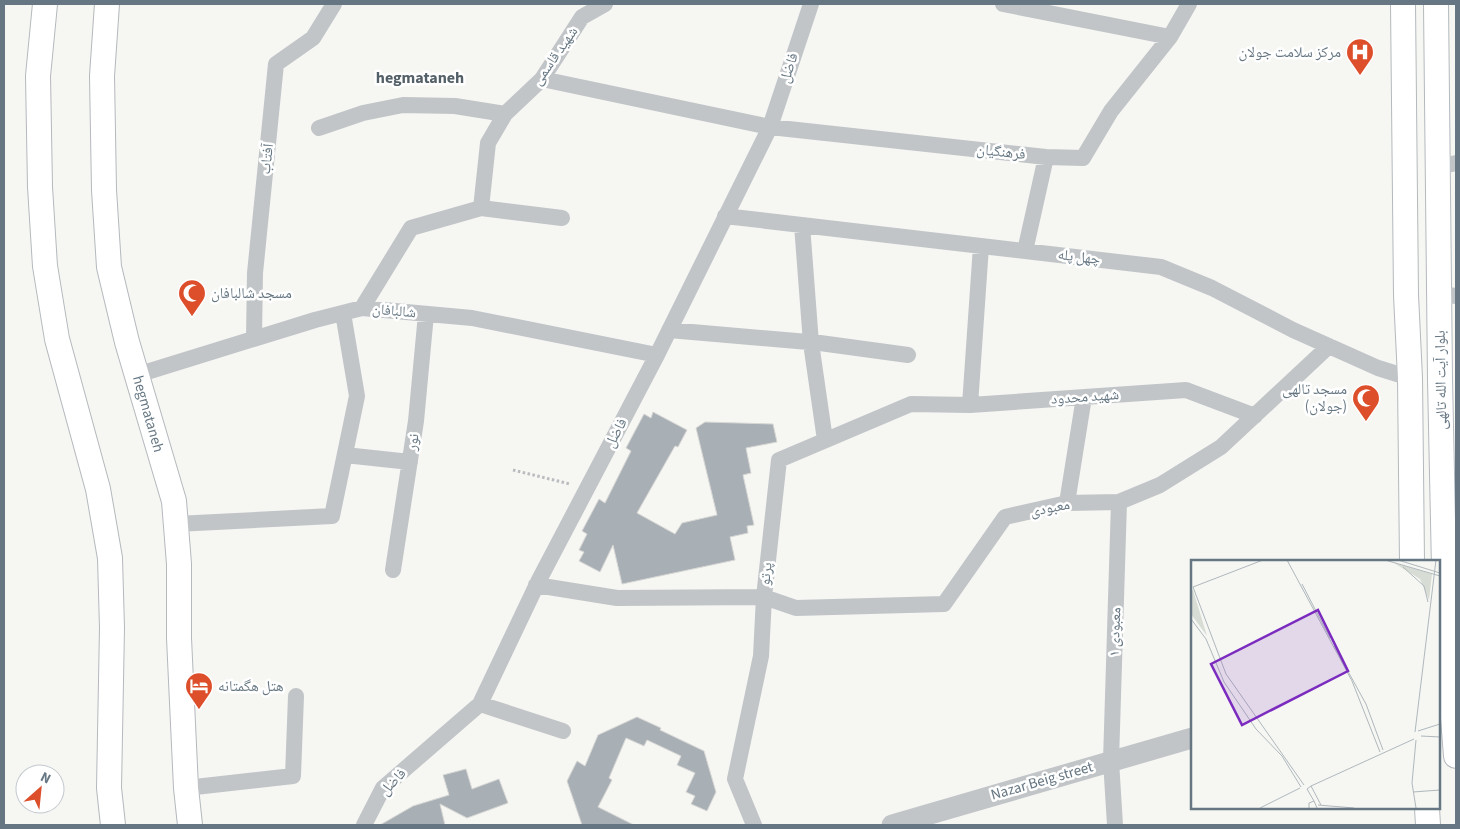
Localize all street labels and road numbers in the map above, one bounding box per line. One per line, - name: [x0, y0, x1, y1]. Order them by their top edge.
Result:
- street label: شهید قاسمی: [527, 22, 583, 90]
- street label: فاضل: [774, 50, 804, 86]
- street label: فرهنگیان: [975, 139, 1027, 165]
- street label: آفتاب: [255, 141, 279, 175]
- street label: چهل پله: [1057, 244, 1102, 270]
- street label: شالبافان: [371, 299, 417, 323]
- street label: بلوار آیت الله تالهی: [1430, 330, 1452, 430]
- street label: hegmataneh: [127, 373, 169, 455]
- street label: شهید محدود: [1050, 384, 1120, 410]
- street label: فاضل: [600, 414, 632, 452]
- street label: نور: [401, 432, 425, 453]
- street label: معبودی: [1028, 494, 1072, 522]
- street label: پرتو: [754, 561, 778, 587]
- street label: معبودی ۱: [1104, 607, 1126, 657]
- street label: Nazar Beig street: [988, 756, 1096, 806]
- street label: فاضل: [375, 764, 411, 800]

